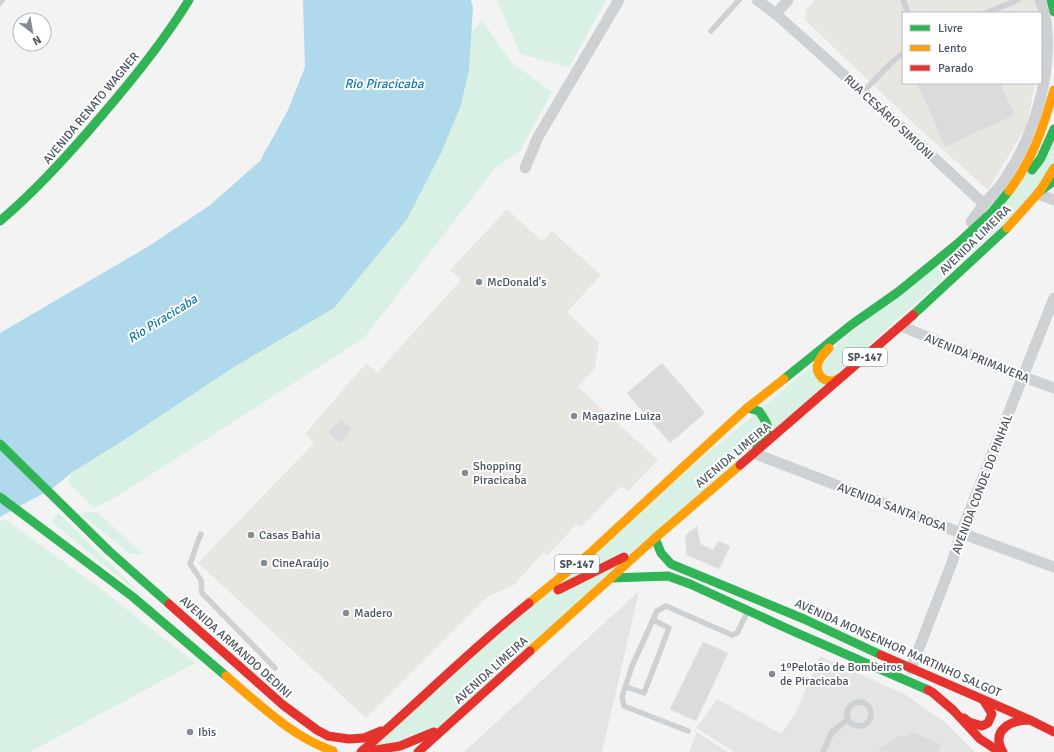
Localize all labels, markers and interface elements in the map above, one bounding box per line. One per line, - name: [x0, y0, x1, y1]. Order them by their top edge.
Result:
- north arrow: [12, 12, 52, 52]
- legend: [902, 12, 1042, 84]
- text: Livre: [938, 21, 963, 36]
- text: N: [30, 33, 44, 48]
- text: Lento: [938, 41, 967, 56]
- street label: AVENIDA RENATO WAGNER: [40, 49, 143, 167]
- text: Parado: [938, 61, 974, 76]
- street label: RUA CESÁRIO SIMIONI: [841, 72, 937, 163]
- water label: Rio Piracicaba: [344, 76, 424, 92]
- street label: AVENIDA LIMEIRA: [936, 202, 1015, 278]
- place label: McDonald's: [487, 275, 547, 290]
- marker: McDonald's: [474, 277, 484, 287]
- water label: Rio Piracicaba: [125, 291, 201, 347]
- street label: AVENIDA PRIMAVERA: [922, 331, 1032, 387]
- road number: SP-147: [843, 348, 887, 366]
- place label: Magazine Luiza: [582, 409, 661, 424]
- marker: Magazine Luiza: [569, 411, 579, 421]
- street label: AVENIDA CONDE DO PINHAL: [949, 412, 1016, 556]
- street label: AVENIDA LIMEIRA: [693, 419, 775, 491]
- place label: Shopping Piracicaba: [473, 459, 527, 488]
- marker: Shopping Piracicaba: [460, 468, 470, 478]
- street label: AVENIDA SANTA ROSA: [835, 480, 949, 535]
- place label: Casas Bahia: [259, 528, 321, 543]
- marker: Casas Bahia: [246, 530, 256, 540]
- road number: SP-147: [555, 555, 599, 573]
- place label: CineAraújo: [272, 556, 329, 571]
- marker: CineAraújo: [259, 558, 269, 568]
- street label: AVENIDA ARMANDO DEDINI: [177, 593, 295, 702]
- street label: AVENIDA MONSENHOR MARTINHO SALGOT: [792, 596, 1003, 701]
- place label: Madero: [354, 606, 393, 621]
- marker: Madero: [341, 608, 351, 618]
- street label: AVENIDA LIMEIRA: [451, 633, 532, 707]
- place label: 1ºPelotão de Bombeiros de Piracicaba: [780, 660, 902, 689]
- marker: 1ºPelotão de Bombeiros de Piracicaba: [767, 669, 777, 679]
- place label: Ibis: [198, 725, 216, 740]
- marker: Ibis: [185, 727, 195, 737]

